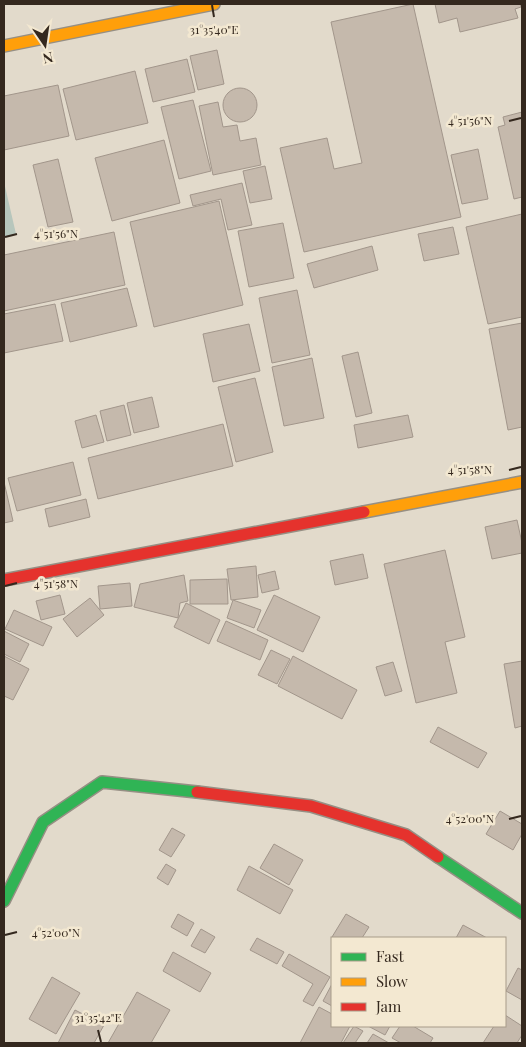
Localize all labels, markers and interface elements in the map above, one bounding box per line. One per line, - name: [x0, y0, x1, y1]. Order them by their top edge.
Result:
- north arrow: [20, 20, 70, 70]
- text: 31°35'40"E: [190, 21, 238, 37]
- text: N: [41, 48, 55, 69]
- text: 4°51'56"N: [448, 112, 493, 128]
- text: 4°51'56"N: [34, 225, 79, 241]
- text: 4°51'58"N: [448, 461, 493, 477]
- text: 4°51'58"N: [34, 575, 79, 591]
- text: 4°52'00"N: [446, 810, 495, 826]
- text: 4°52'00"N: [32, 924, 81, 940]
- legend: [331, 937, 506, 1027]
- text: Fast: [376, 946, 405, 966]
- text: Slow: [376, 971, 408, 991]
- text: Jam: [375, 996, 402, 1016]
- text: 31°35'42"E: [74, 1009, 122, 1025]

